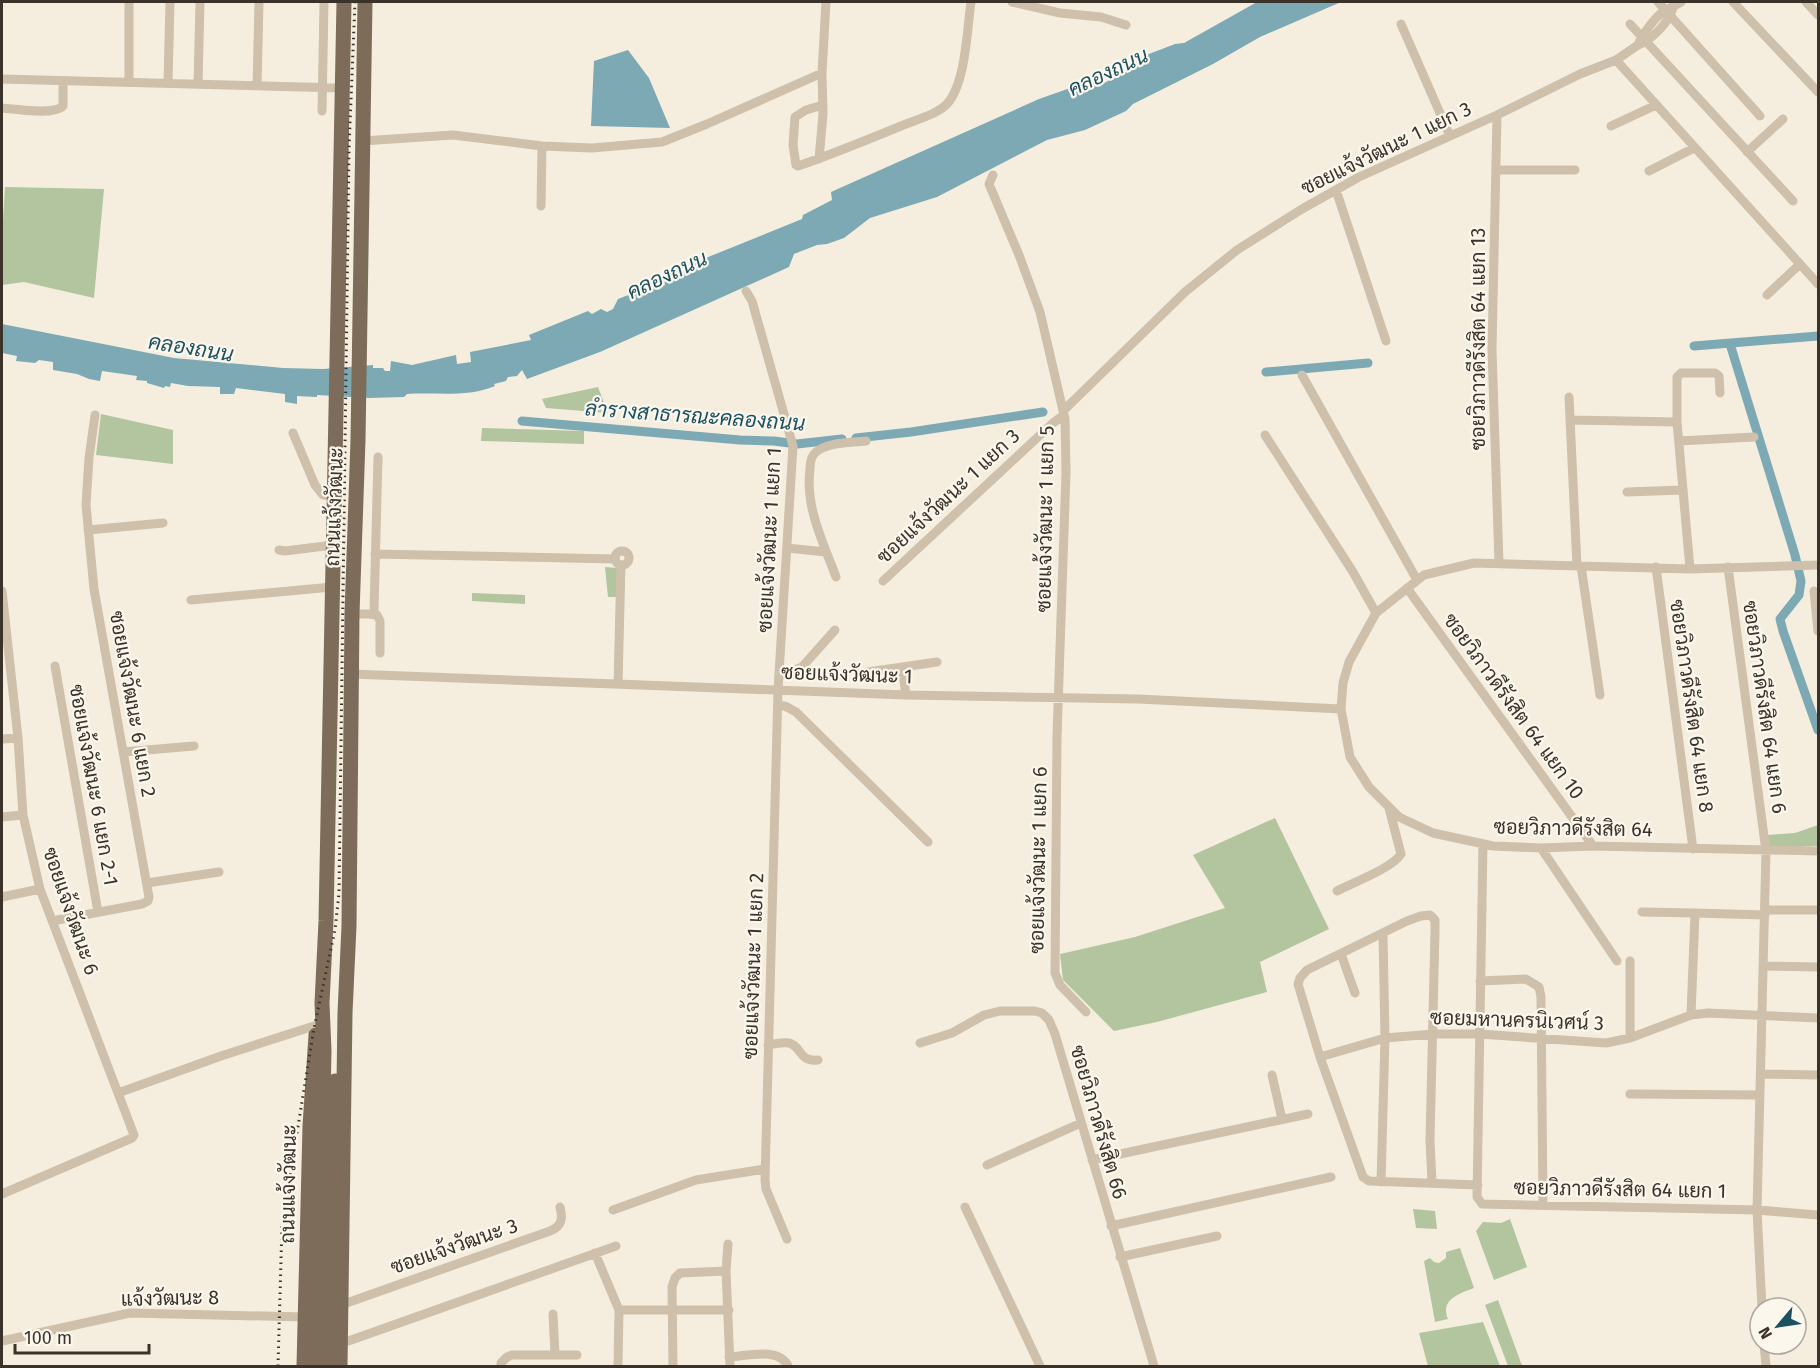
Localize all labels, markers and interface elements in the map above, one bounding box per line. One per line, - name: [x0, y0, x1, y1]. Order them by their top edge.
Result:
- water label: คลองถนน: [1064, 42, 1153, 102]
- street label: ซอยแจ้งวัฒนะ 1 แยก 3: [1297, 96, 1475, 200]
- street label: ซอยวิภาวดีรังสิต 64 แยก 13: [1465, 228, 1490, 450]
- water label: คลองถนน: [623, 245, 712, 305]
- water label: คลองถนน: [147, 328, 236, 368]
- water label: ลำรางสาธารณะคลองถนน: [584, 395, 807, 437]
- street label: ซอยแจ้งวัฒนะ 1 แยก 3: [872, 424, 1024, 568]
- street label: ซอยแจ้งวัฒนะ 1 แยก 5: [1031, 425, 1059, 613]
- street label: ถนนแจ้งวัฒนะ: [320, 447, 348, 567]
- street label: ซอยแจ้งวัฒนะ 1 แยก 1: [752, 447, 786, 633]
- street label: ซอยวิภาวดีรังสิต 64 แยก 8: [1665, 598, 1720, 814]
- street label: ซอยวิภาวดีรังสิต 64 แยก 6: [1738, 599, 1793, 815]
- street label: ซอยวิภาวดีรังสิต 64 แยก 10: [1438, 608, 1590, 804]
- street label: ซอยแจ้งวัฒนะ 6 แยก 2: [105, 609, 161, 799]
- street label: ซอยแจ้งวัฒนะ 1: [781, 660, 913, 688]
- street label: ซอยแจ้งวัฒนะ 6 แยก 2-1: [64, 683, 124, 887]
- street label: ซอยแจ้งวัฒนะ 1 แยก 6: [1024, 766, 1052, 954]
- street label: ซอยวิภาวดีรังสิต 64: [1493, 814, 1653, 841]
- street label: ซอยแจ้งวัฒนะ 6: [38, 844, 104, 978]
- street label: ซอยแจ้งวัฒนะ 1 แยก 2: [738, 872, 768, 1060]
- street label: ซอยมหานครนิเวศน์ 3: [1430, 1003, 1604, 1035]
- street label: ซอยวิภาวดีรังสิต 66: [1066, 1042, 1133, 1202]
- street label: ถนนแจ้งวัฒนะ: [275, 1124, 301, 1244]
- street label: ซอยวิภาวดีรังสิต 64 แยก 1: [1513, 1174, 1727, 1203]
- street label: ซอยแจ้งวัฒนะ 3: [387, 1213, 521, 1279]
- street label: แจ้งวัฒนะ 8: [121, 1285, 219, 1311]
- north arrow: [1748, 1296, 1808, 1356]
- scale bar: [15, 1317, 148, 1355]
- text: N: [1754, 1324, 1776, 1342]
- text: 100 m: [24, 1327, 72, 1349]

